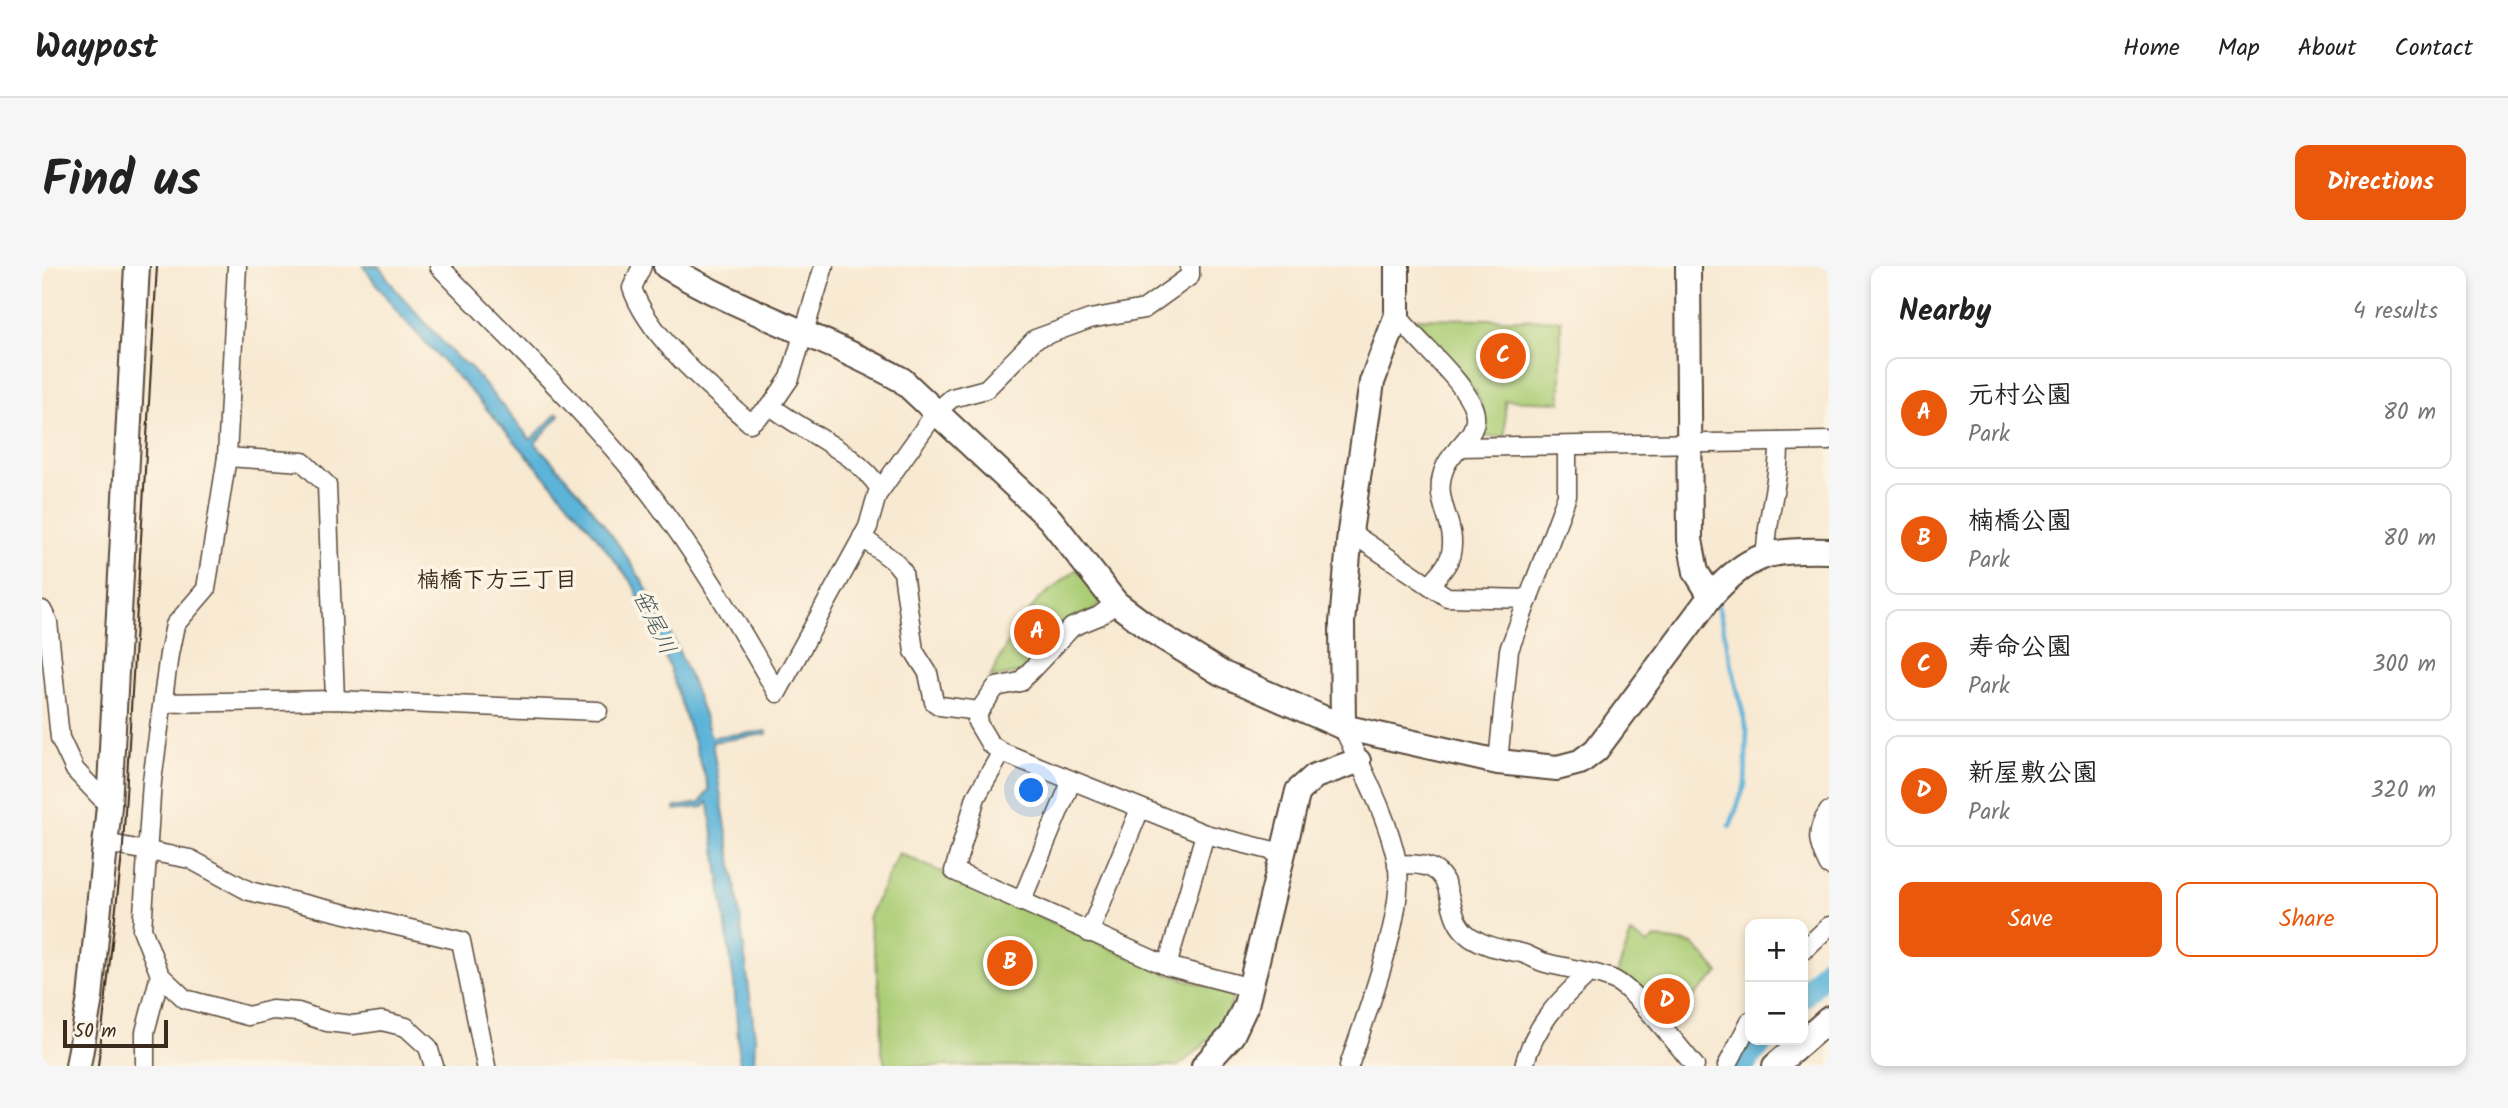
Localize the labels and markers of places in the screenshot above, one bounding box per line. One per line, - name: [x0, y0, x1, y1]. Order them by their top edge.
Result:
- pin: C: [1480, 330, 1526, 382]
- pin: A: [1014, 606, 1060, 658]
- pin: B: [987, 937, 1033, 989]
- pin: D: [1644, 975, 1690, 1027]

